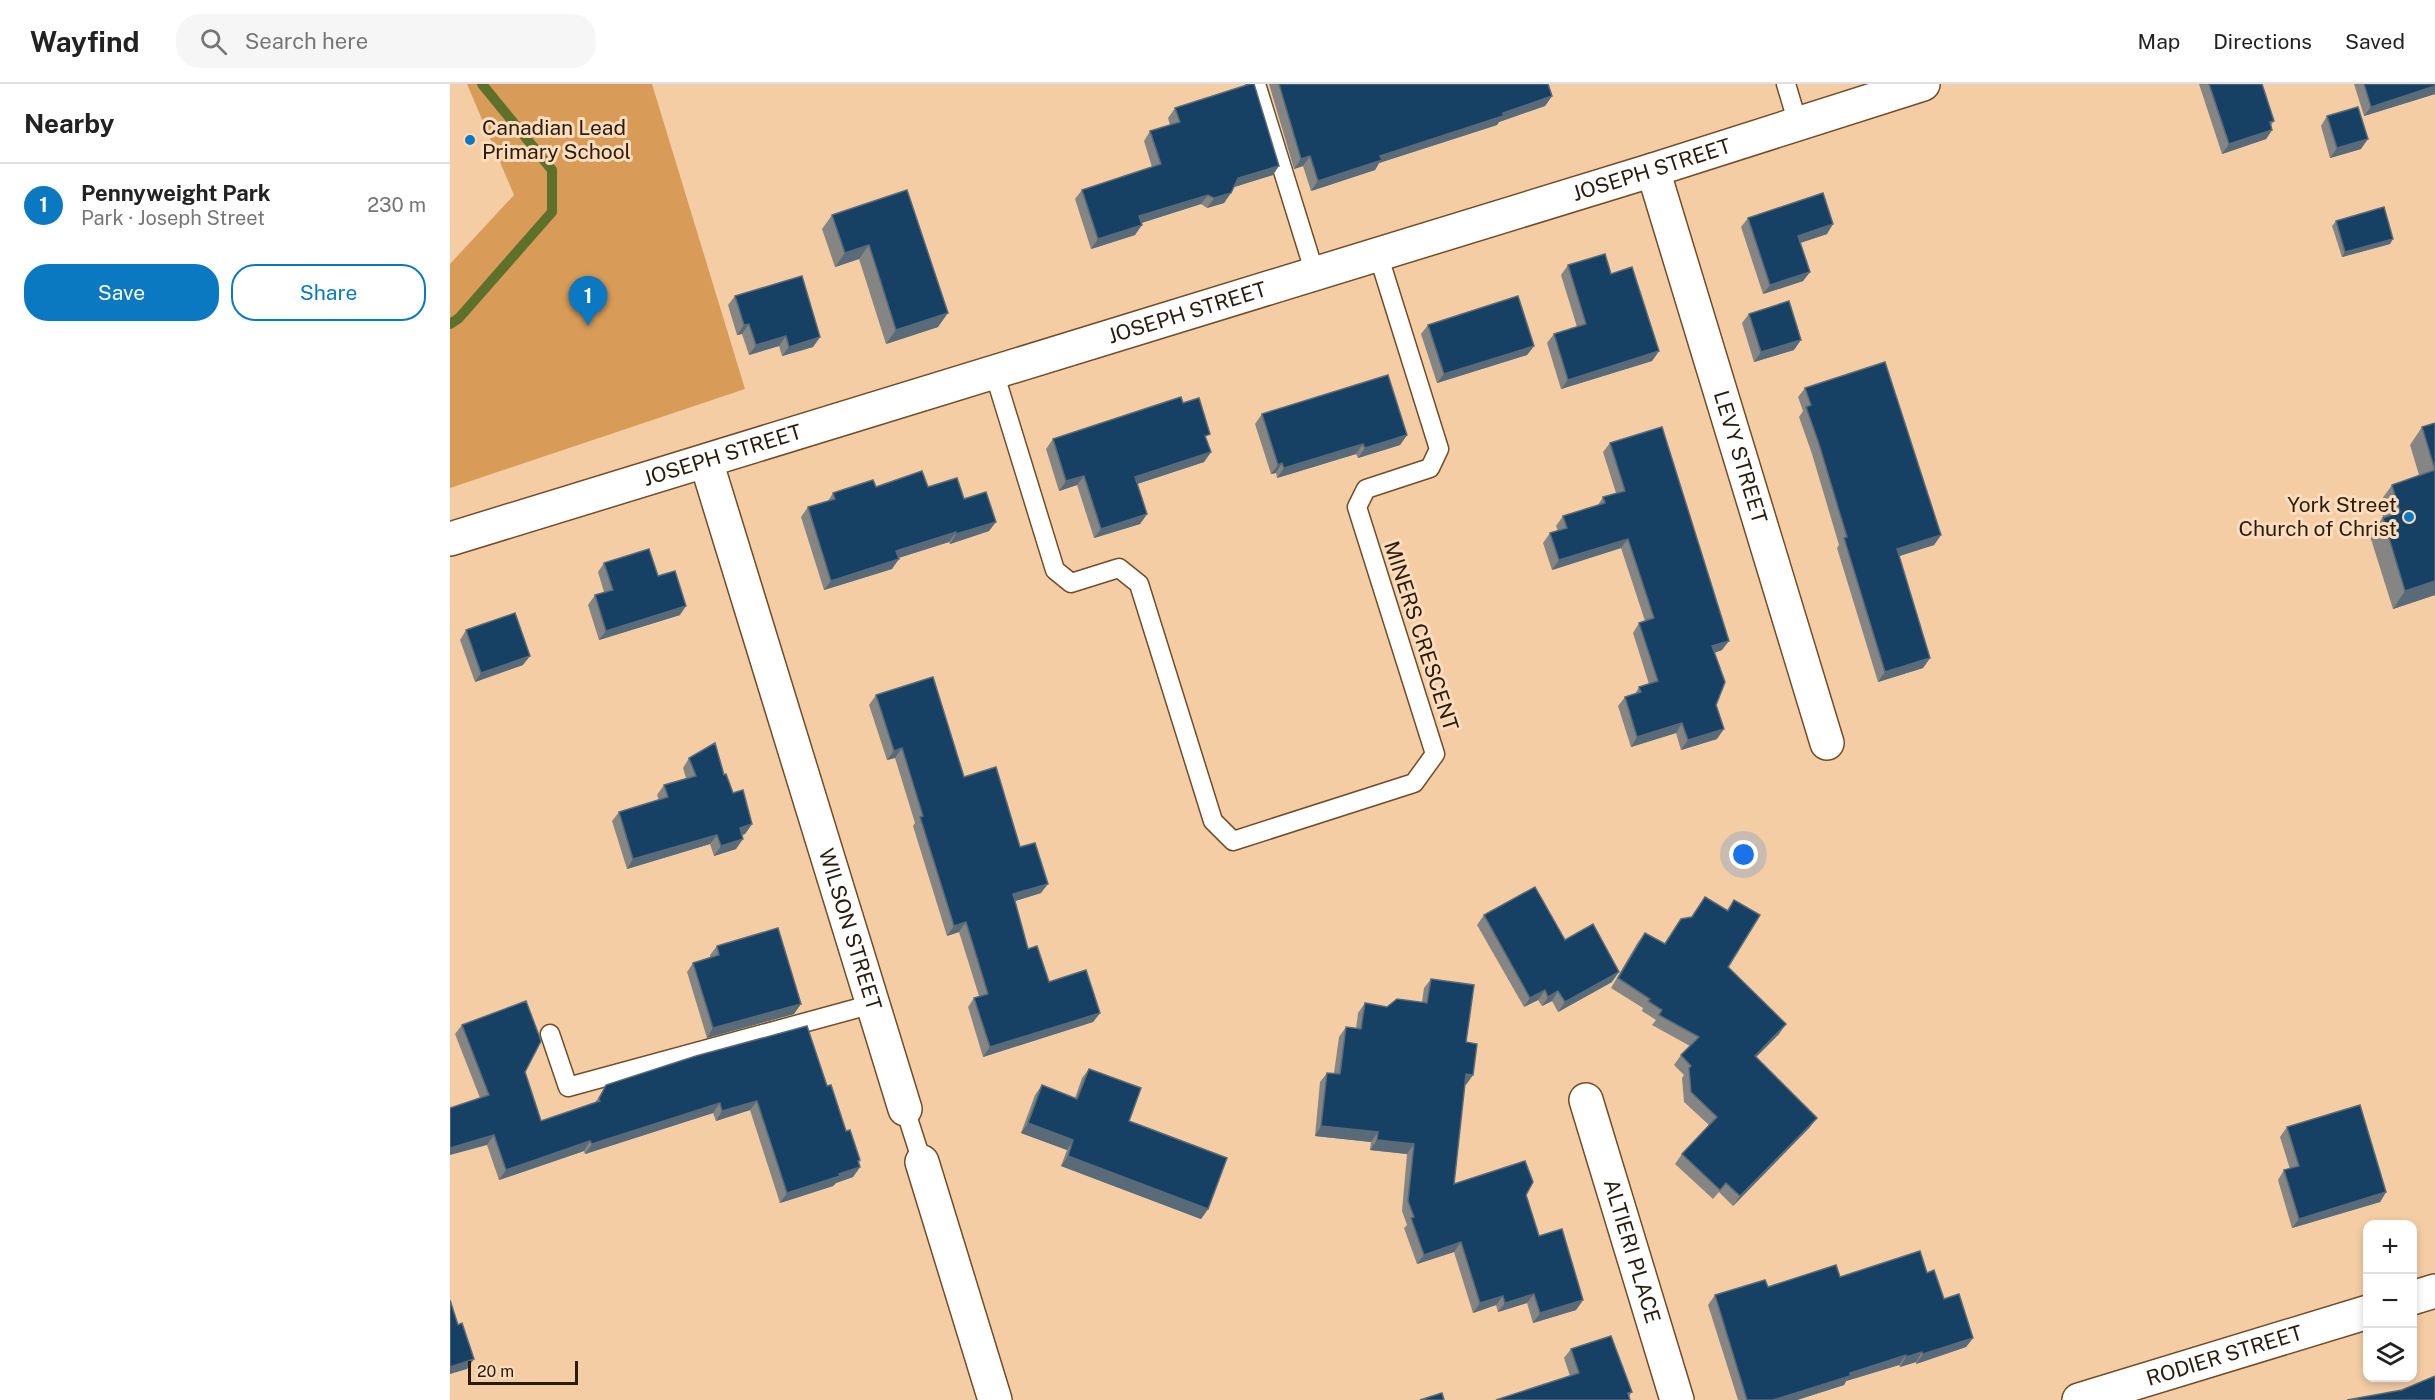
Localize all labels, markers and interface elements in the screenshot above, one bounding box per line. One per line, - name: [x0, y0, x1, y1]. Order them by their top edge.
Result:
- search box: [176, 14, 596, 68]
- text: Wayfind: [30, 25, 140, 58]
- icon: search: [197, 25, 230, 58]
- text: Search here: [245, 28, 368, 54]
- text: Map: [2138, 29, 2180, 54]
- text: Directions: [2213, 29, 2312, 54]
- text: Saved: [2345, 29, 2405, 54]
- text: Nearby: [24, 108, 114, 139]
- place label: Canadian Lead Primary School: [482, 115, 631, 164]
- marker: Canadian Lead Primary School: [463, 133, 477, 147]
- street label: JOSEPH STREET: [1569, 133, 1734, 206]
- text: Pennyweight Park: [81, 180, 271, 206]
- text: 1: [39, 193, 48, 217]
- text: 230 m: [367, 193, 426, 217]
- text: Park · Joseph Street: [81, 206, 265, 230]
- button: Save: [24, 264, 219, 321]
- button: Share: [231, 264, 426, 321]
- pin: 1: [568, 276, 608, 326]
- street label: JOSEPH STREET: [1105, 276, 1269, 349]
- street label: LEVY STREET: [1709, 388, 1773, 526]
- street label: JOSEPH STREET: [640, 419, 805, 491]
- place label: York Street Church of Christ: [2238, 492, 2397, 541]
- marker: York Street Church of Christ: [2402, 510, 2416, 524]
- street label: MINERS CRESCENT: [1379, 538, 1464, 734]
- your location: [1729, 840, 1758, 869]
- street label: WILSON STREET: [814, 845, 887, 1013]
- street label: ALTIERI PLACE: [1599, 1176, 1666, 1326]
- map controls: [2363, 1220, 2417, 1382]
- button: +: [2363, 1220, 2417, 1274]
- button: −: [2363, 1274, 2417, 1328]
- street label: RODIER STREET: [2143, 1320, 2305, 1391]
- button: layers: [2363, 1328, 2417, 1382]
- scale bar: [468, 1358, 578, 1386]
- text: 20 m: [477, 1362, 514, 1381]

